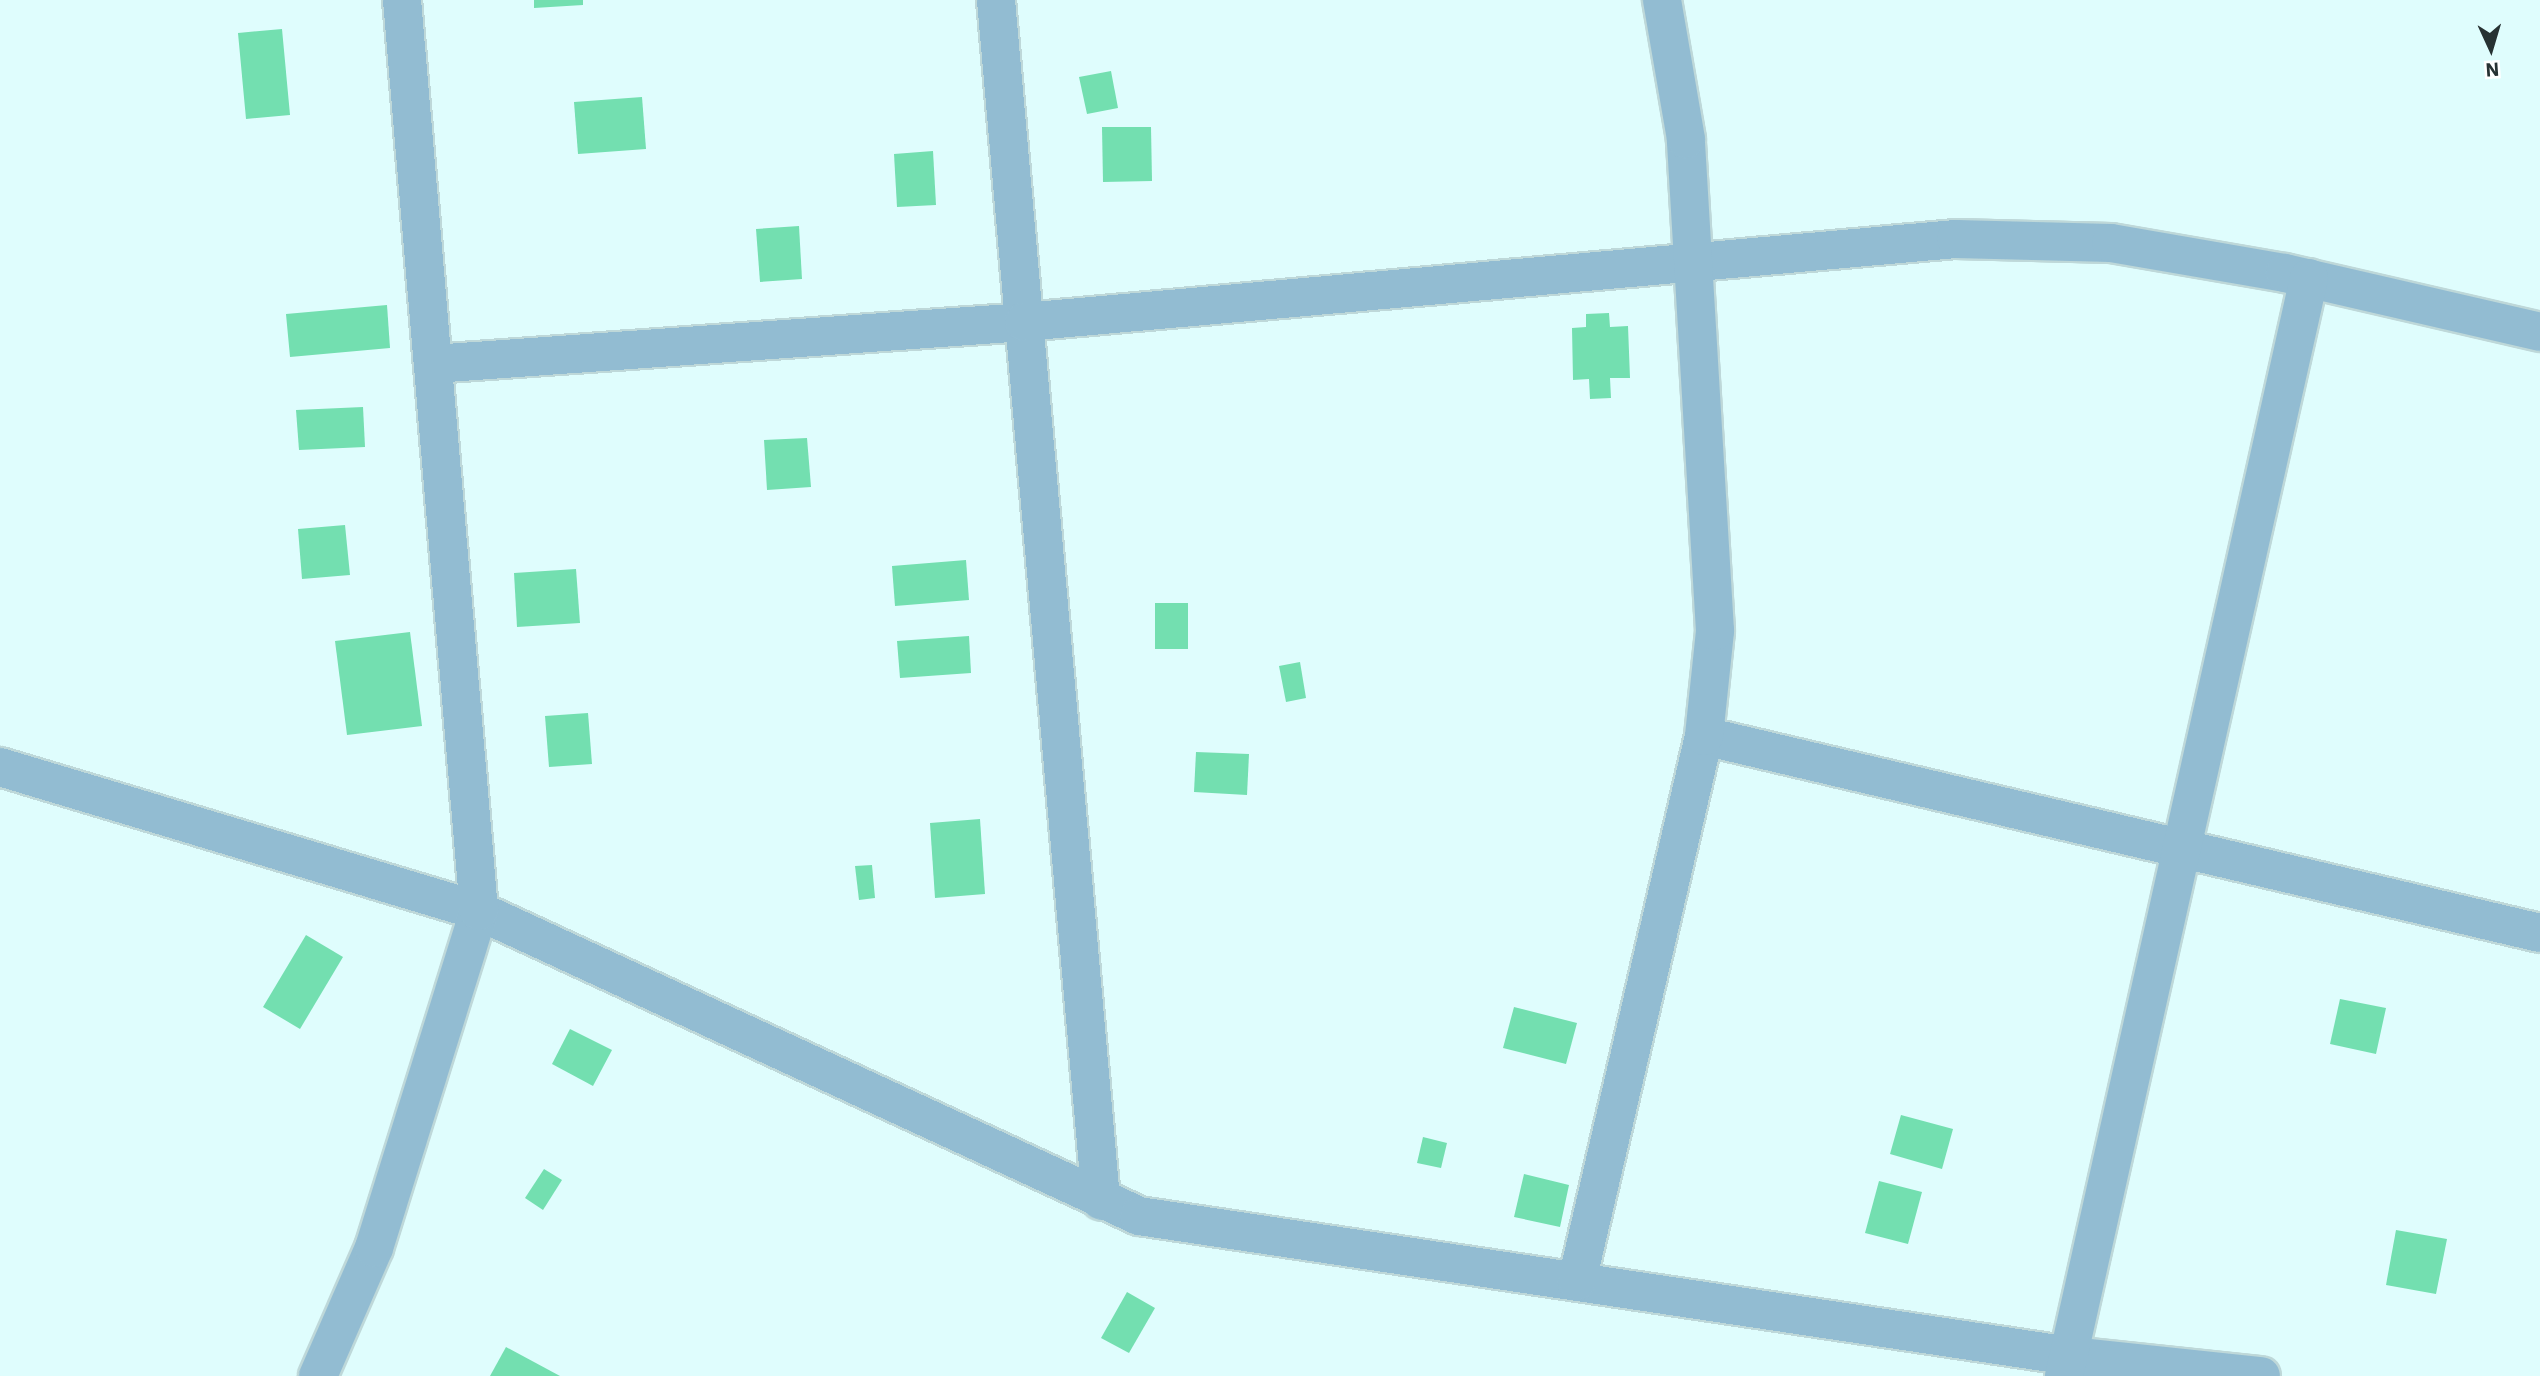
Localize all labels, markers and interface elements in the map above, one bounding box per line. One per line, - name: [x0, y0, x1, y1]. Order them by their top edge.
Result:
- north arrow: [2456, 14, 2526, 84]
- text: N: [2485, 57, 2500, 82]

